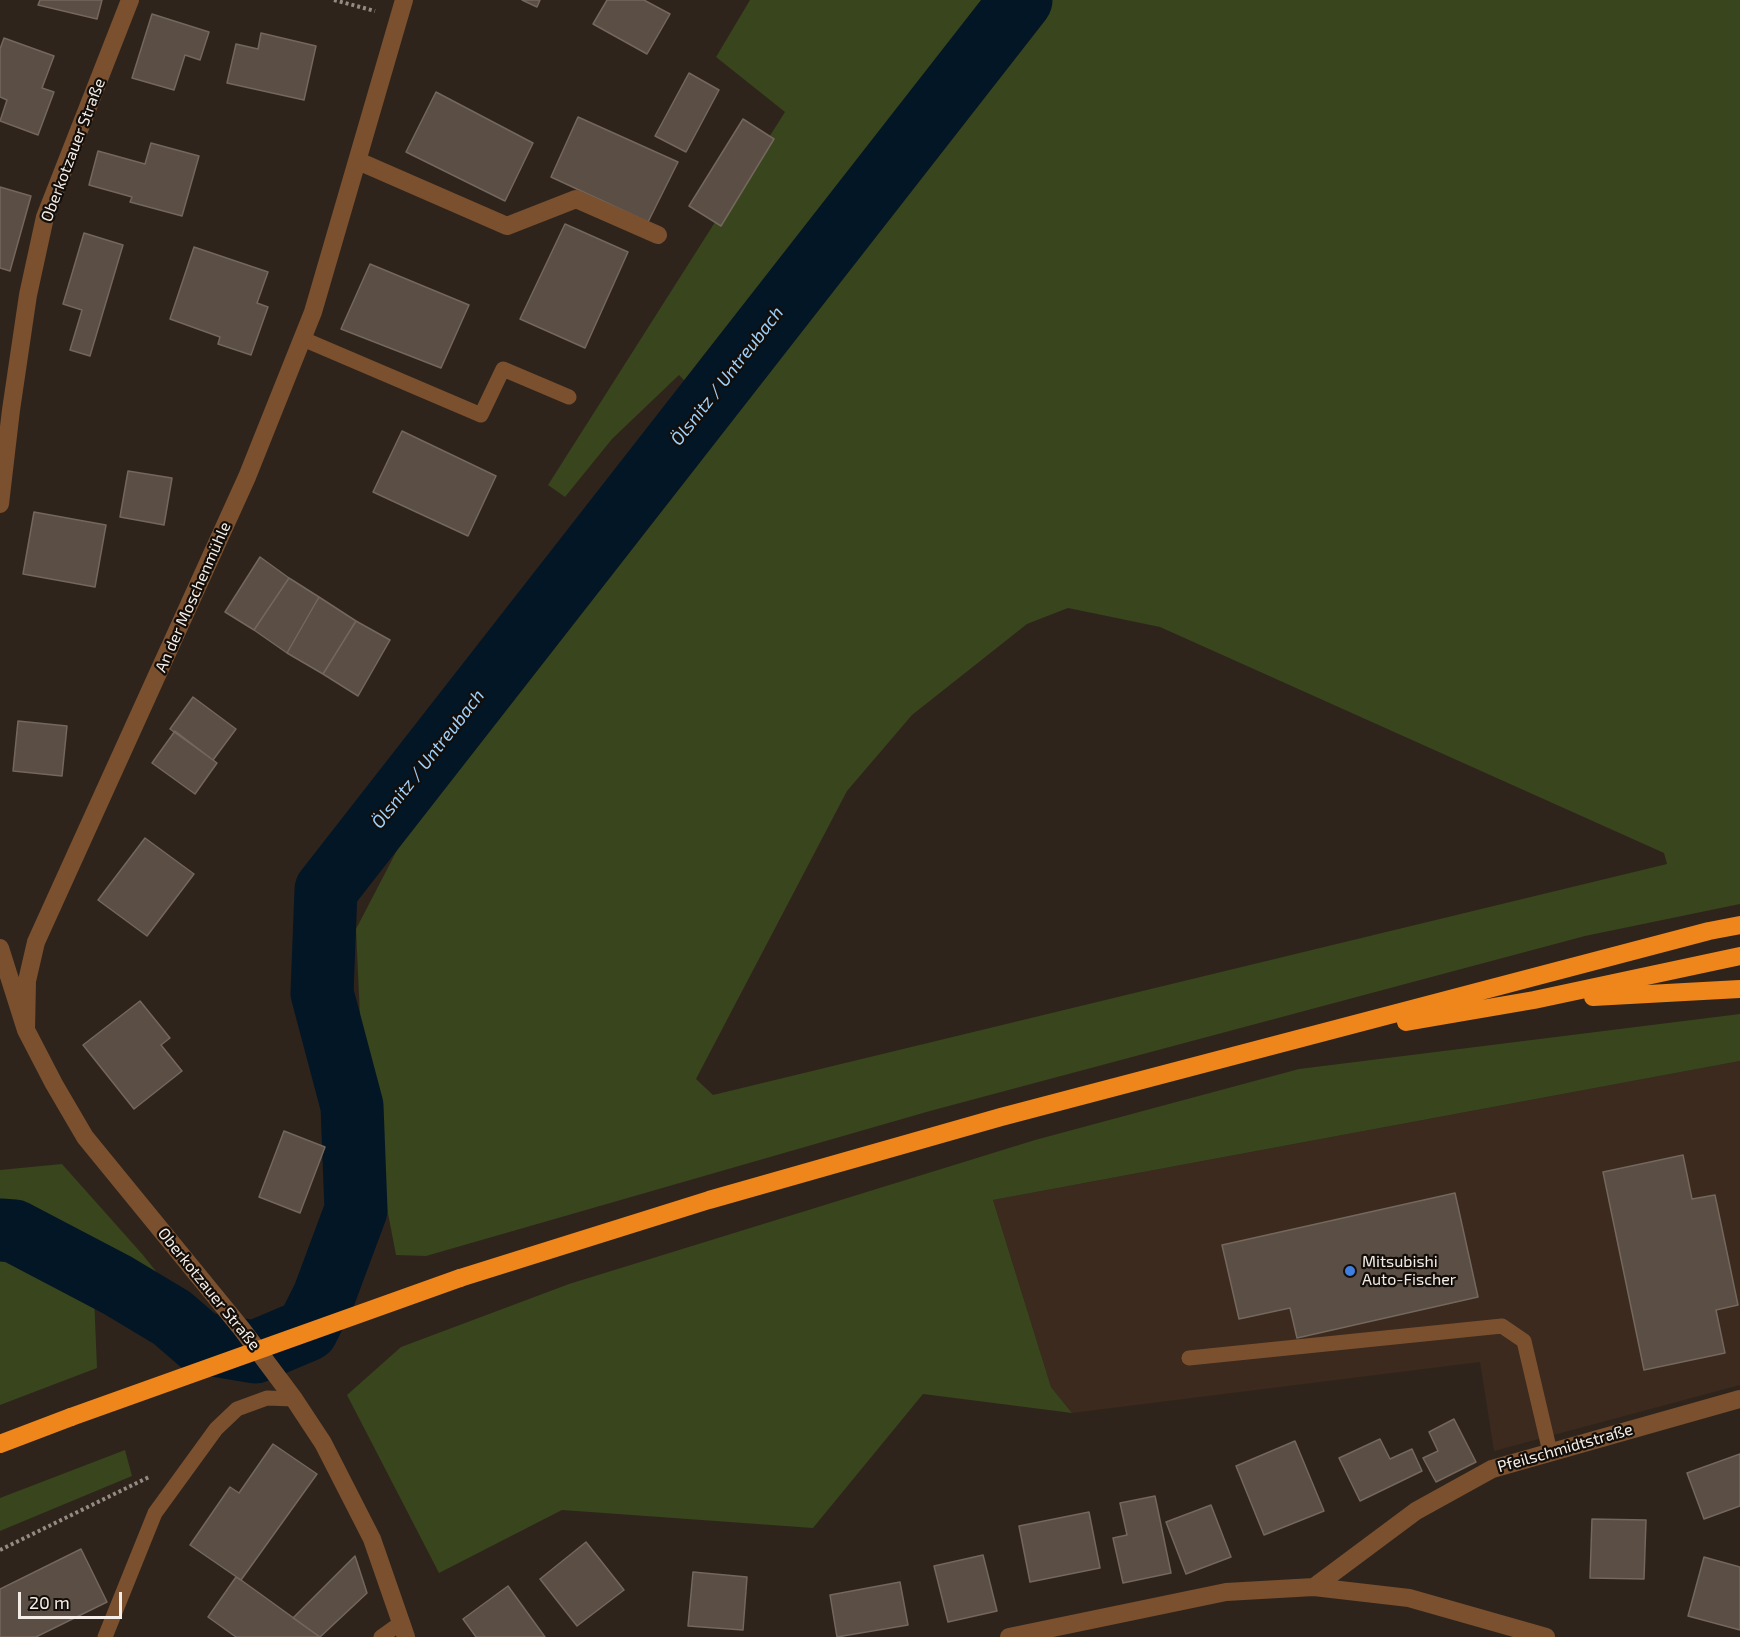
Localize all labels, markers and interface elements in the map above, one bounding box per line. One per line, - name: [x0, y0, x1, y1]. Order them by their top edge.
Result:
- street label: Oberkotzauer Straße: [37, 76, 109, 224]
- water label: Ölsnitz / Untreubach: [666, 302, 788, 450]
- street label: An der Moschenmühle: [151, 519, 235, 675]
- water label: Ölsnitz / Untreubach: [367, 685, 489, 833]
- street label: Oberkotzauer Straße: [154, 1224, 264, 1354]
- place label: Mitsubishi Auto-Fischer: [1362, 1252, 1456, 1290]
- marker: Mitsubishi Auto-Fischer: [1343, 1264, 1357, 1278]
- street label: Pfeilschmidtstraße: [1495, 1419, 1635, 1477]
- scale bar: [21, 1580, 124, 1618]
- text: 20 m: [29, 1591, 70, 1613]

